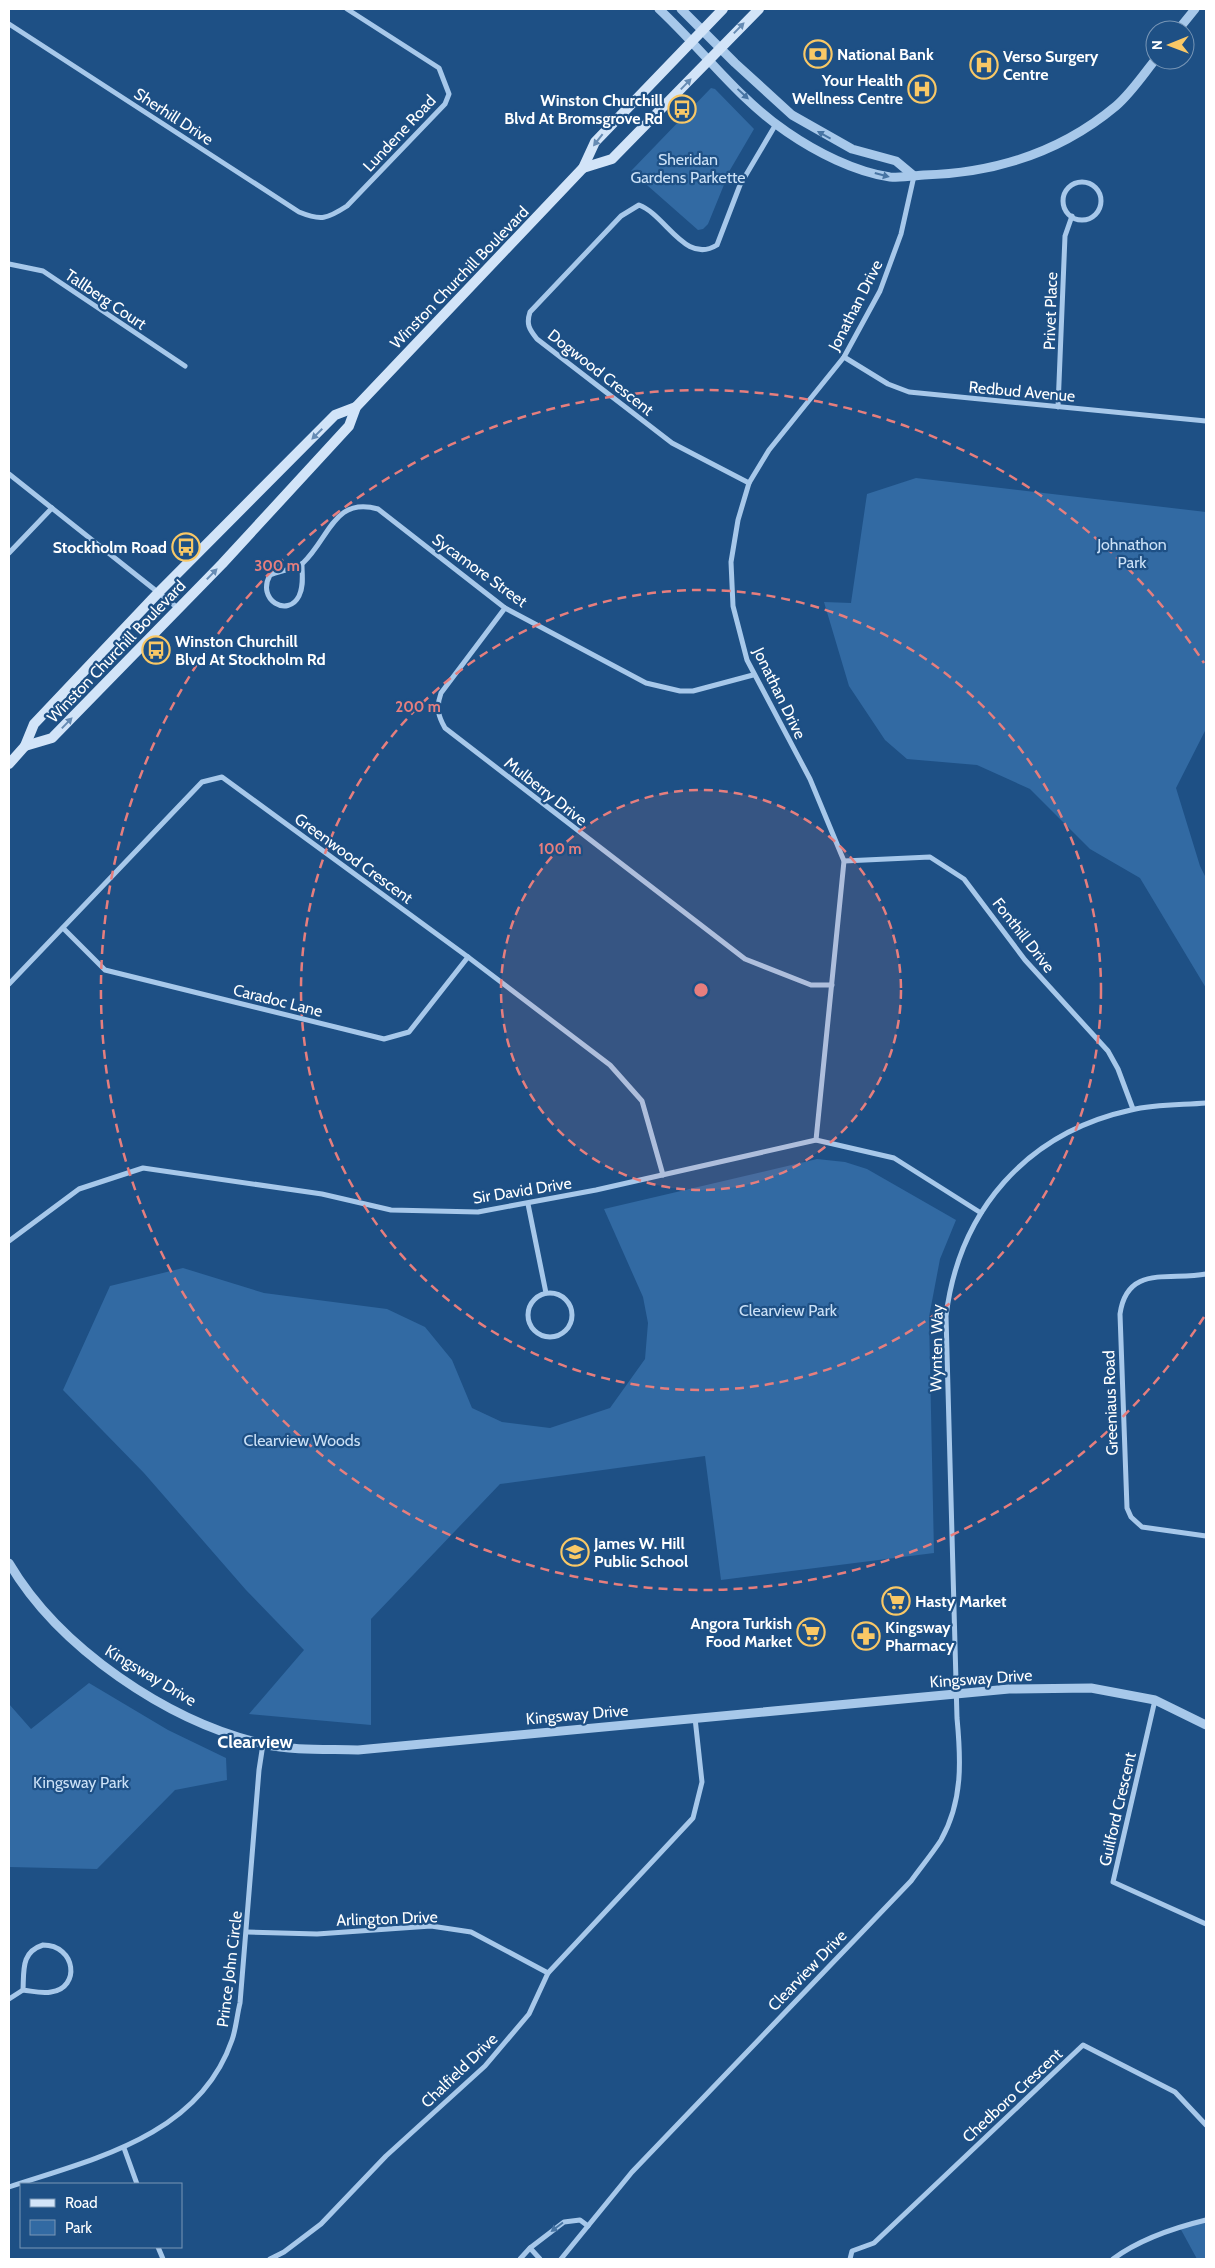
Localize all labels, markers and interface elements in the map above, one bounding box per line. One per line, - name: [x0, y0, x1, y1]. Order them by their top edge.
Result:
- north arrow: [1145, 20, 1195, 70]
- one-way arrow: [733, 23, 745, 35]
- bank icon: National Bank: [803, 39, 833, 69]
- text: N: [1148, 40, 1166, 50]
- place label: National Bank: [837, 45, 934, 64]
- place label: Verso Surgery Centre: [1003, 47, 1099, 84]
- hospital icon: Verso Surgery Centre: [969, 50, 999, 80]
- place label: Your Health Wellness Centre: [792, 71, 903, 108]
- hospital icon: Your Health Wellness Centre: [907, 74, 937, 104]
- one-way arrow: [680, 78, 692, 90]
- street label: Sherhill Drive: [131, 84, 217, 149]
- one-way arrow: [737, 88, 749, 100]
- street label: Lundene Road: [359, 91, 440, 176]
- place label: Winston Churchill Blvd At Bromsgrove Rd: [504, 91, 663, 128]
- bus stop icon: Winston Churchill Blvd At Bromsgrove Rd: [667, 94, 697, 124]
- one-way arrow: [817, 130, 830, 139]
- one-way arrow: [593, 133, 603, 147]
- park label: Sheridan Gardens Parkette: [630, 150, 746, 187]
- one-way arrow: [875, 171, 890, 179]
- street label: Winston Churchill Boulevard: [386, 202, 532, 353]
- street label: Jonathan Drive: [824, 257, 886, 355]
- street label: Tallberg Court: [62, 265, 150, 334]
- street label: Privet Place: [1040, 272, 1061, 350]
- street label: Dogwood Crescent: [544, 325, 658, 420]
- street label: Redbud Avenue: [968, 377, 1076, 406]
- one-way arrow: [311, 427, 323, 439]
- street label: Sycamore Street: [429, 530, 531, 612]
- bus stop icon: Stockholm Road: [171, 532, 201, 562]
- park label: Johnathon Park: [1096, 535, 1167, 572]
- place label: Stockholm Road: [53, 538, 167, 557]
- text: 300 m: [254, 557, 300, 575]
- one-way arrow: [206, 568, 218, 580]
- street label: Winston Churchill Boulevard: [43, 576, 189, 727]
- place label: Winston Churchill Blvd At Stockholm Rd: [175, 632, 326, 669]
- bus stop icon: Winston Churchill Blvd At Stockholm Rd: [141, 635, 171, 665]
- street label: Jonathan Drive: [749, 644, 810, 742]
- text: 200 m: [395, 698, 441, 716]
- one-way arrow: [60, 717, 72, 729]
- street label: Mulberry Drive: [501, 753, 591, 830]
- street label: Greenwood Crescent: [291, 809, 417, 908]
- text: 100 m: [538, 840, 582, 858]
- street label: Fonthill Drive: [988, 894, 1059, 977]
- street label: Caradoc Lane: [231, 980, 325, 1021]
- centre of rings: [692, 981, 710, 999]
- street label: Sir David Drive: [471, 1173, 573, 1208]
- park label: Clearview Park: [739, 1301, 838, 1320]
- street label: Wynten Way: [926, 1304, 947, 1392]
- street label: Greeniaus Road: [1099, 1350, 1122, 1456]
- park label: Clearview Woods: [244, 1431, 361, 1450]
- place label: James W. Hill Public School: [593, 1534, 688, 1571]
- school or university icon: James W. Hill Public School: [560, 1537, 590, 1567]
- supermarket icon: Hasty Market: [881, 1586, 911, 1616]
- place label: Hasty Market: [915, 1592, 1007, 1611]
- place label: Angora Turkish Food Market: [690, 1614, 792, 1651]
- supermarket icon: Angora Turkish Food Market: [796, 1617, 826, 1647]
- place label: Kingsway Pharmacy: [885, 1618, 955, 1655]
- pharmacy icon: Kingsway Pharmacy: [851, 1621, 881, 1651]
- street label: Kingsway Drive: [102, 1641, 200, 1710]
- street label: Kingsway Drive: [929, 1665, 1033, 1692]
- street label: Kingsway Drive: [525, 1701, 629, 1728]
- district label: Clearview: [217, 1731, 293, 1753]
- street label: Guilford Crescent: [1095, 1750, 1140, 1868]
- park label: Kingsway Park: [33, 1773, 130, 1792]
- street label: Arlington Drive: [336, 1907, 438, 1930]
- street label: Prince John Circle: [213, 1910, 246, 2028]
- street label: Clearview Drive: [764, 1926, 851, 2015]
- street label: Chalfield Drive: [417, 2029, 502, 2112]
- street label: Chedboro Crescent: [959, 2044, 1067, 2146]
- legend: [20, 2183, 182, 2248]
- text: Road: [65, 2194, 98, 2212]
- text: Park: [65, 2219, 92, 2237]
- one-way arrow: [550, 2222, 564, 2232]

